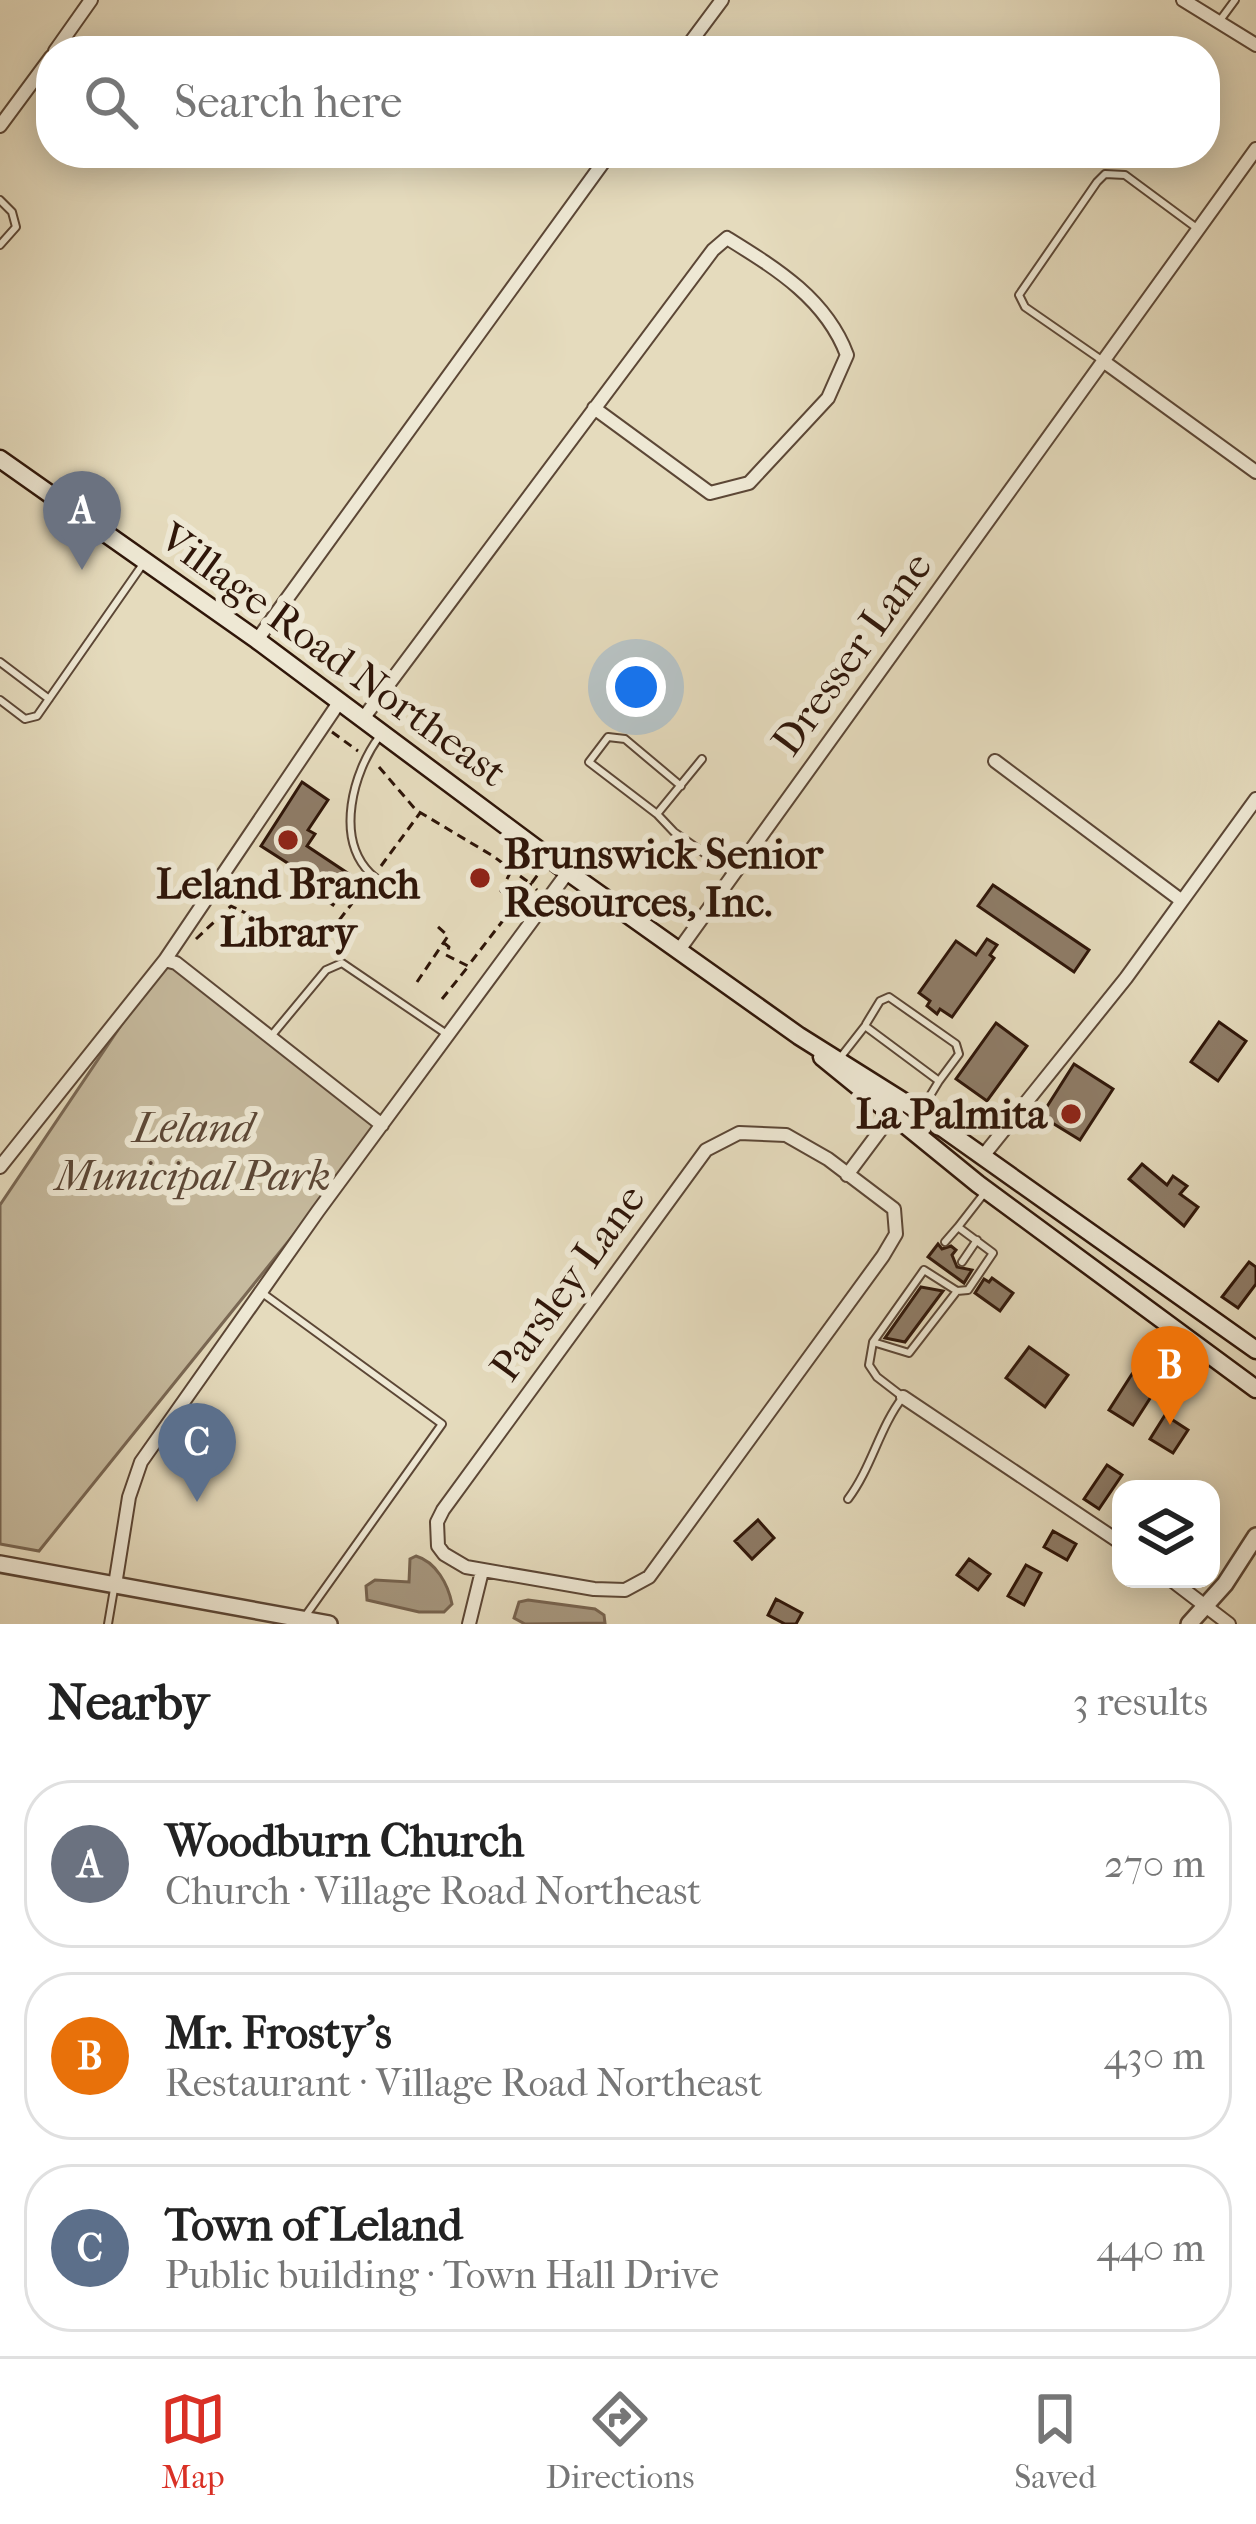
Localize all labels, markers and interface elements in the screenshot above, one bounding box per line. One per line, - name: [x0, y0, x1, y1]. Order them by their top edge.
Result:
- search box: [36, 36, 1220, 168]
- icon: search: [78, 69, 144, 135]
- text: Search here: [174, 76, 402, 129]
- pin: A: [43, 471, 121, 570]
- street label: Village Road Northeast: [149, 512, 516, 797]
- street label: Dresser Lane: [762, 543, 942, 765]
- your location: [606, 657, 666, 717]
- marker: Leland Branch Library: [275, 827, 301, 853]
- place label: Brunswick Senior Resources, Inc.: [504, 830, 824, 927]
- place label: Leland Branch Library: [156, 860, 420, 957]
- marker: Brunswick Senior Resources, Inc.: [467, 865, 493, 891]
- place label: La Palmita: [856, 1090, 1049, 1139]
- marker: La Palmita: [1058, 1101, 1084, 1127]
- park label: Leland Municipal Park: [52, 1104, 331, 1201]
- street label: Parsley Lane: [481, 1175, 655, 1391]
- pin: B: [1131, 1326, 1209, 1425]
- pin: C: [158, 1403, 236, 1502]
- map controls: [1112, 1480, 1220, 1588]
- button: layers: [1112, 1480, 1220, 1588]
- text: Nearby: [48, 1672, 209, 1732]
- text: 3 results: [1073, 1679, 1208, 1725]
- text: Woodburn Church: [165, 1815, 524, 1868]
- text: A: [77, 1841, 103, 1887]
- text: 270 m: [1104, 1841, 1205, 1887]
- text: Church · Village Road Northeast: [165, 1868, 701, 1914]
- text: Mr. Frosty's: [165, 2007, 392, 2060]
- text: B: [77, 2033, 103, 2079]
- text: 430 m: [1104, 2033, 1205, 2079]
- text: Restaurant · Village Road Northeast: [165, 2060, 762, 2106]
- text: Town of Leland: [165, 2199, 462, 2252]
- text: C: [77, 2225, 103, 2271]
- text: 440 m: [1096, 2225, 1205, 2271]
- text: Public building · Town Hall Drive: [165, 2252, 719, 2298]
- tab: Map: [160, 2386, 226, 2497]
- tab: Directions: [546, 2386, 694, 2497]
- tab: Saved: [1014, 2386, 1096, 2497]

